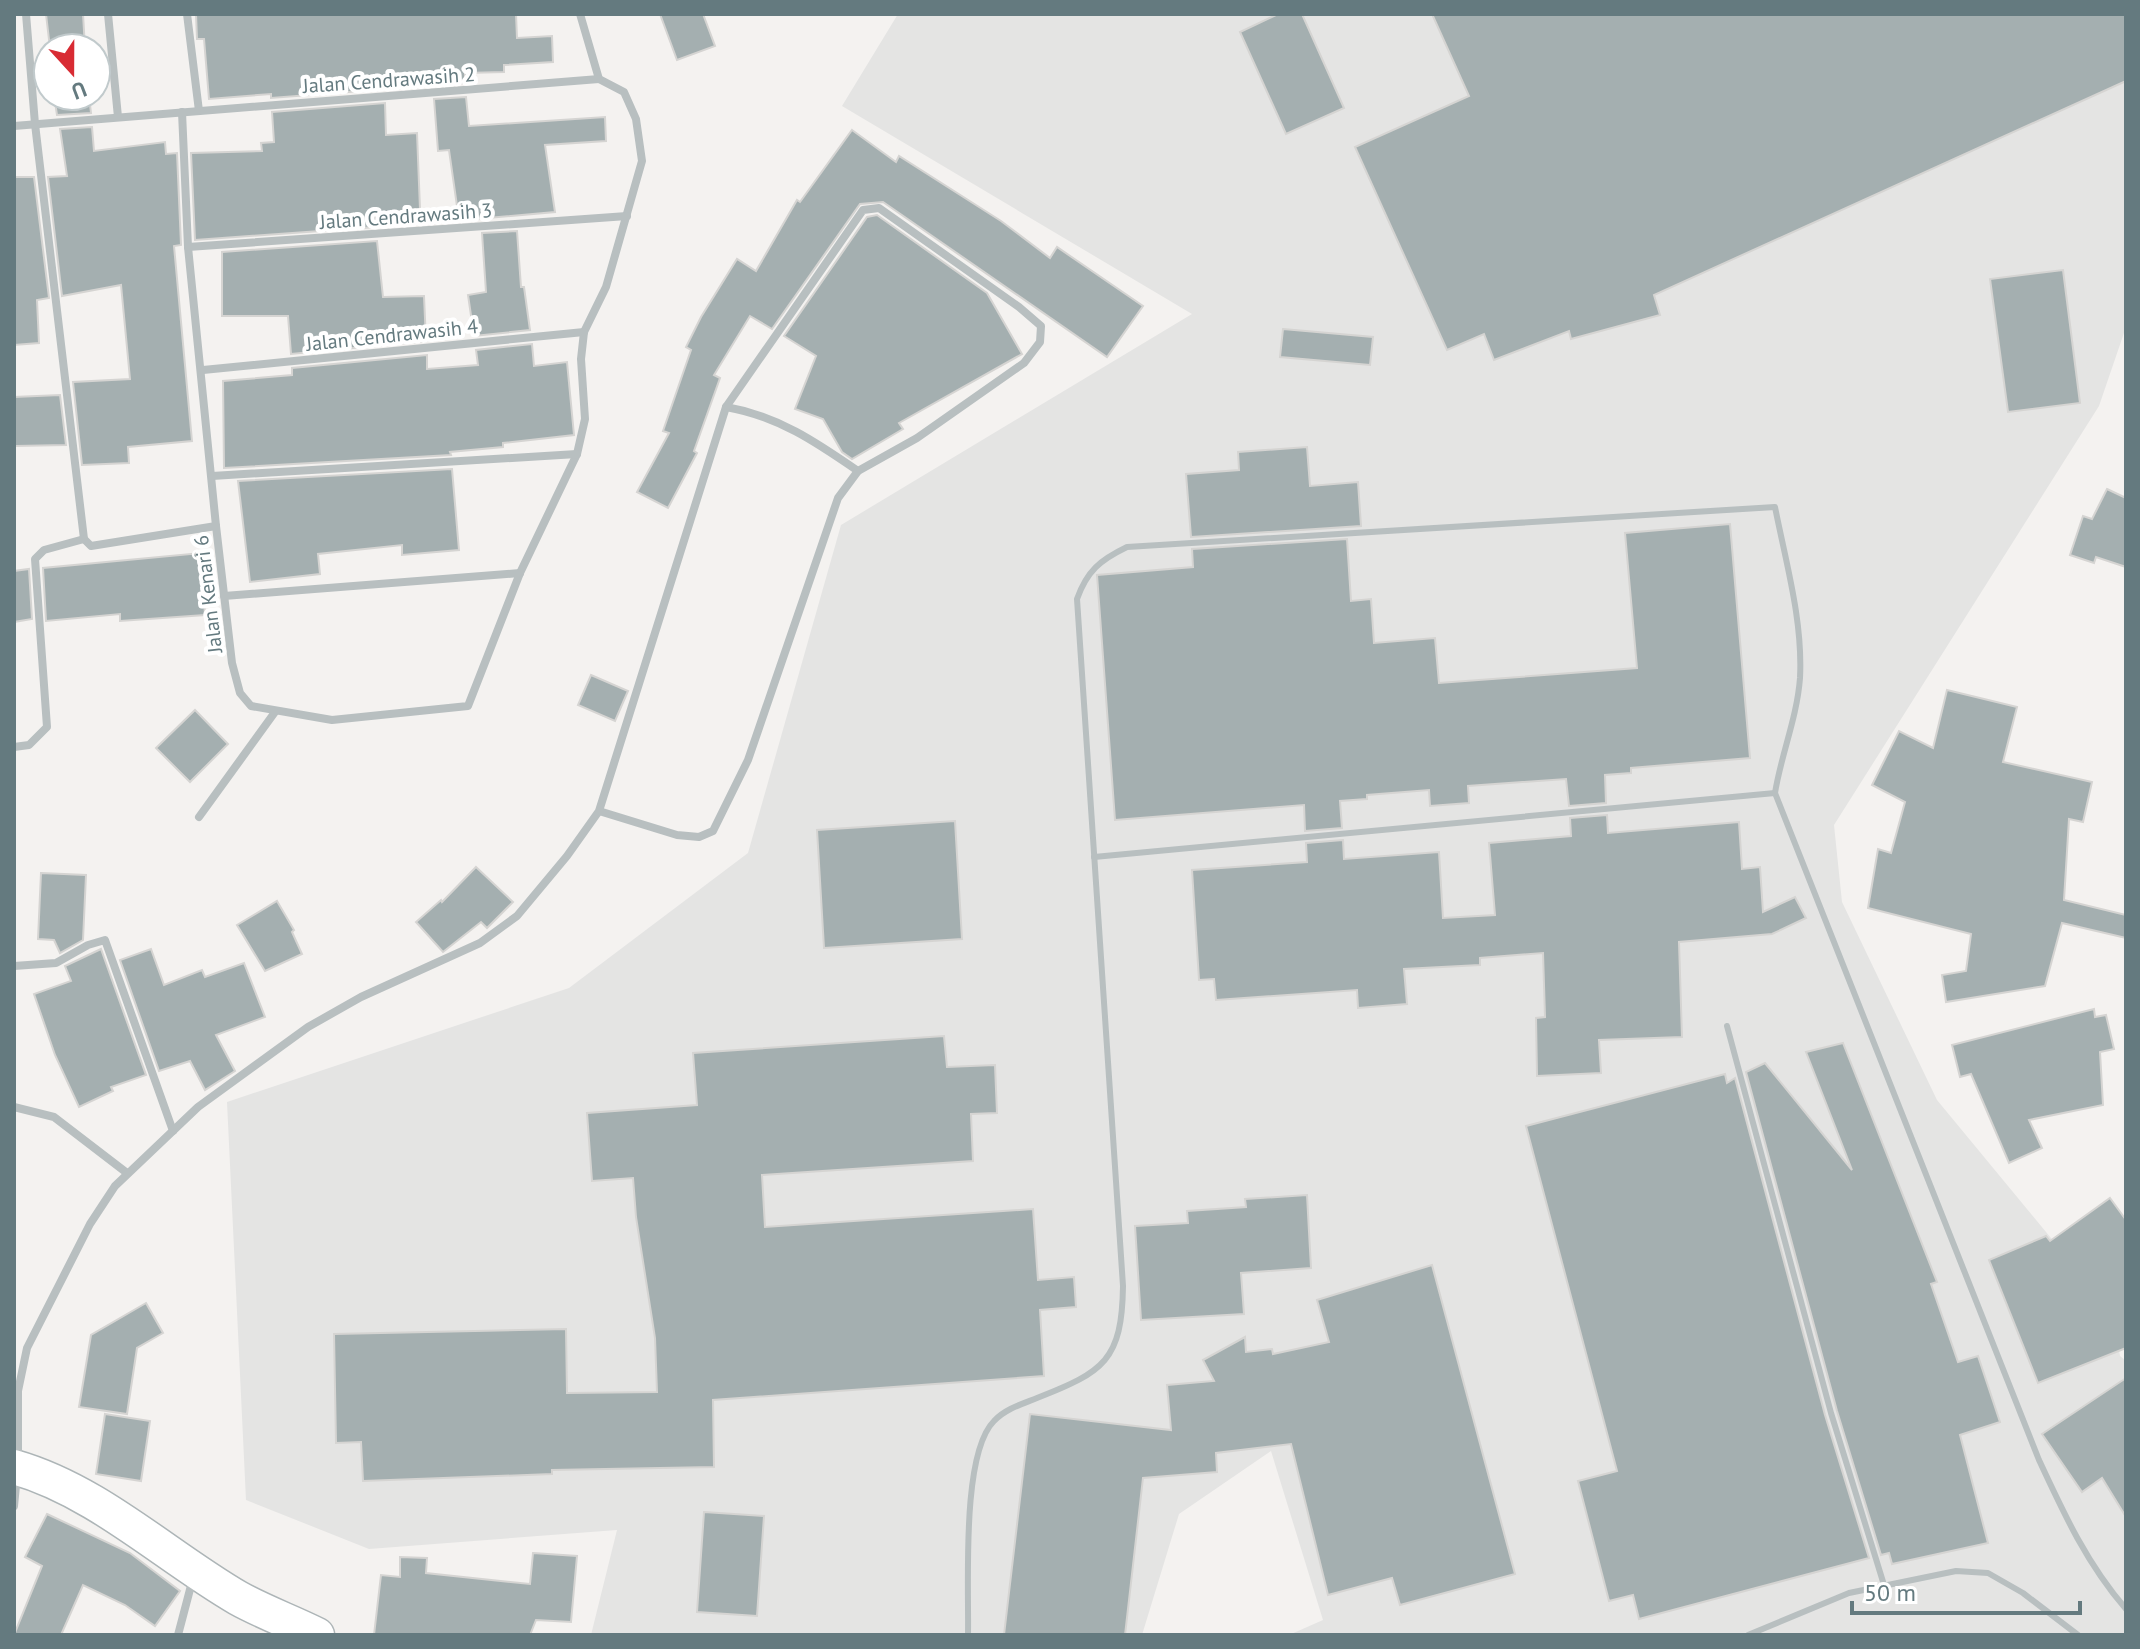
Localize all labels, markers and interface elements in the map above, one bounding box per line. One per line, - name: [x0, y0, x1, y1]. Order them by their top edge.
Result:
- north arrow: [32, 32, 112, 112]
- street label: Jalan Cendrawasih 2: [301, 61, 476, 99]
- text: U: [68, 75, 91, 106]
- street label: Jalan Cendrawasih 3: [318, 197, 493, 235]
- street label: Jalan Cendrawasih 4: [304, 313, 479, 357]
- street label: Jalan Kenari 6: [188, 534, 228, 655]
- scale bar: [1852, 1565, 2080, 1615]
- text: 50 m: [1864, 1577, 1916, 1608]

